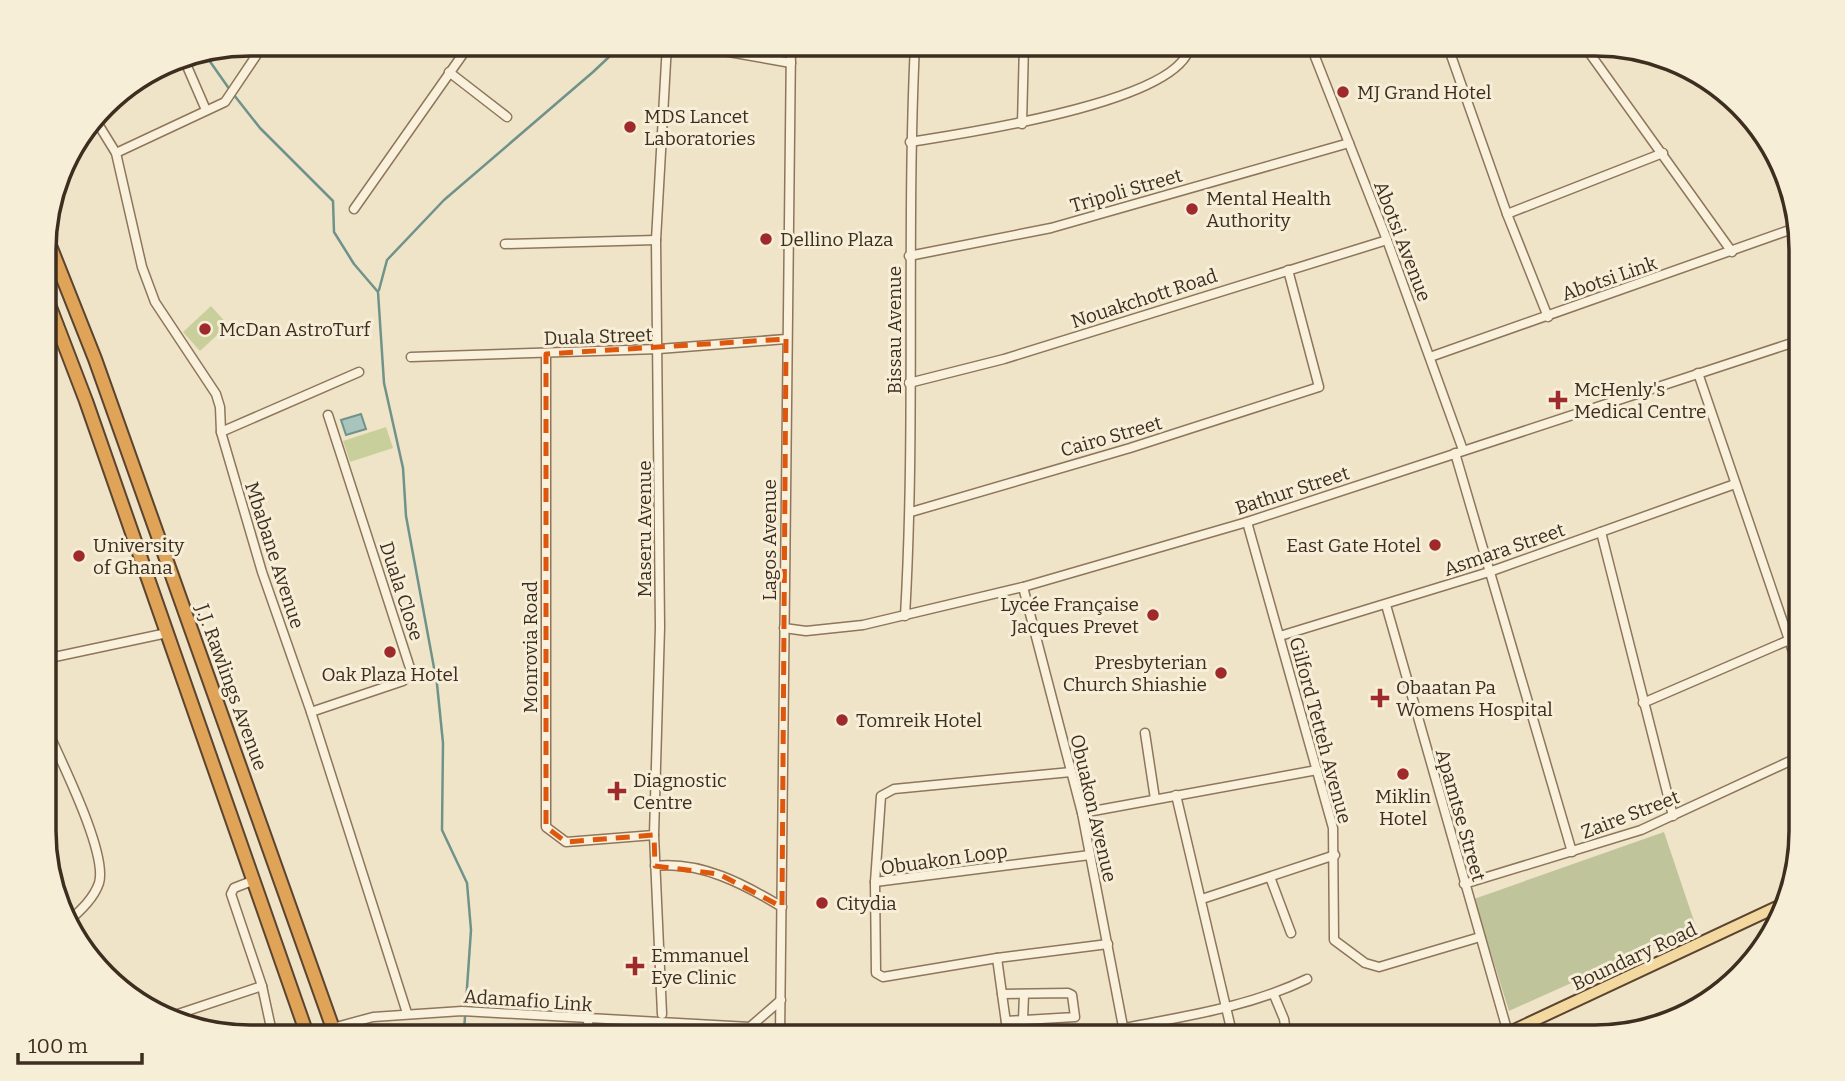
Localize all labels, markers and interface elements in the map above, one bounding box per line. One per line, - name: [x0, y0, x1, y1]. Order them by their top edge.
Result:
- place label: MJ Grand Hotel: [1357, 81, 1492, 104]
- marker: MJ Grand Hotel: [1335, 84, 1351, 100]
- place label: MDS Lancet Laboratories: [644, 105, 756, 150]
- marker: MDS Lancet Laboratories: [622, 119, 638, 135]
- street label: Tripoli Street: [1068, 164, 1185, 217]
- street label: Abotsi Avenue: [1369, 178, 1436, 305]
- place label: Mental Health Authority: [1206, 187, 1331, 232]
- marker: Mental Health Authority: [1184, 201, 1200, 217]
- place label: Dellino Plaza: [780, 228, 894, 251]
- marker: Dellino Plaza: [758, 231, 774, 247]
- street label: Abotsi Link: [1559, 251, 1660, 305]
- street label: Nouakchott Road: [1068, 264, 1220, 333]
- street label: Bissau Avenue: [883, 266, 906, 394]
- place label: McDan AstroTurf: [219, 318, 371, 341]
- marker: McDan AstroTurf: [197, 321, 213, 337]
- street label: Duala Street: [543, 323, 653, 350]
- place label: McHenly's Medical Centre: [1574, 378, 1706, 423]
- marker: McHenly's Medical Centre: [1548, 390, 1568, 410]
- street label: Cairo Street: [1058, 411, 1165, 462]
- street label: Maseru Avenue: [633, 460, 656, 598]
- street label: Bathur Street: [1232, 461, 1352, 520]
- street label: Mbabane Avenue: [240, 479, 309, 631]
- street label: Lagos Avenue: [758, 479, 781, 601]
- street label: Asmara Street: [1441, 518, 1568, 581]
- place label: University of Ghana: [93, 534, 185, 579]
- place label: East Gate Hotel: [1286, 534, 1421, 557]
- marker: East Gate Hotel: [1427, 537, 1443, 553]
- street label: Duala Close: [375, 539, 428, 644]
- marker: University of Ghana: [71, 548, 87, 564]
- street label: Monrovia Road: [519, 581, 542, 713]
- place label: Lycée Française Jacques Prevet: [1000, 593, 1139, 638]
- street label: J.J. Rawlings Avenue: [190, 600, 272, 773]
- marker: Lycée Française Jacques Prevet: [1145, 607, 1161, 623]
- street label: Gilford Tetteh Avenue: [1285, 634, 1357, 826]
- marker: Oak Plaza Hotel: [382, 644, 398, 660]
- place label: Presbyterian Church Shiashie: [1063, 651, 1207, 696]
- place label: Oak Plaza Hotel: [322, 663, 458, 686]
- marker: Presbyterian Church Shiashie: [1213, 665, 1229, 681]
- place label: Obaatan Pa Womens Hospital: [1396, 676, 1553, 721]
- marker: Obaatan Pa Womens Hospital: [1370, 688, 1390, 708]
- place label: Tomreik Hotel: [856, 709, 982, 732]
- marker: Tomreik Hotel: [834, 712, 850, 728]
- street label: Obuakon Avenue: [1065, 732, 1122, 884]
- street label: Apamtse Street: [1431, 746, 1490, 884]
- marker: Miklin Hotel: [1395, 766, 1411, 782]
- place label: Diagnostic Centre: [633, 769, 727, 814]
- marker: Diagnostic Centre: [607, 781, 627, 801]
- place label: Miklin Hotel: [1375, 785, 1431, 830]
- street label: Zaire Street: [1578, 785, 1683, 844]
- street label: Obuakon Loop: [879, 839, 1009, 880]
- place label: Citydia: [836, 892, 897, 915]
- marker: Citydia: [814, 895, 830, 911]
- street label: Boundary Road: [1568, 917, 1700, 995]
- place label: Emmanuel Eye Clinic: [651, 944, 749, 989]
- marker: Emmanuel Eye Clinic: [625, 956, 645, 976]
- street label: Adamafio Link: [463, 985, 593, 1016]
- scale bar: [18, 1021, 142, 1066]
- text: 100 m: [28, 1033, 88, 1059]

